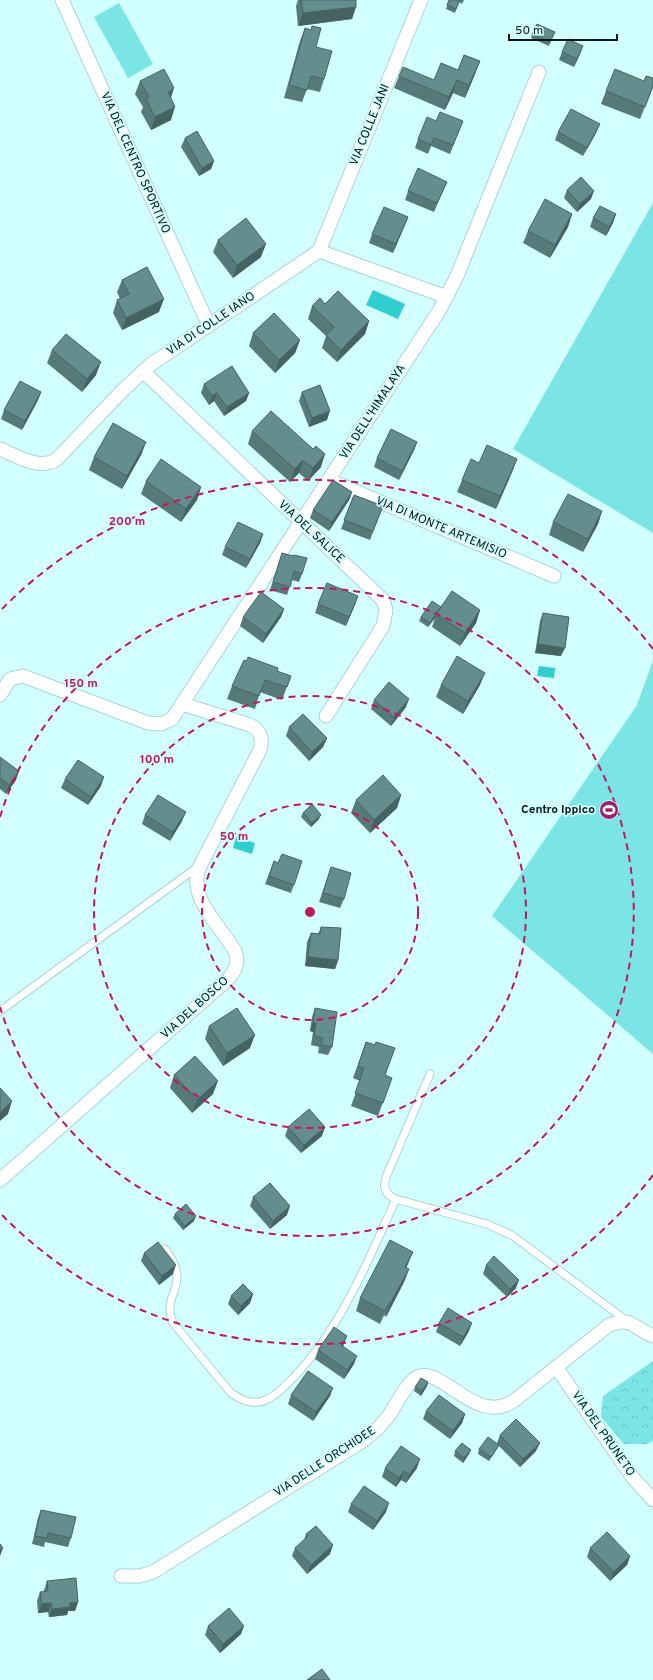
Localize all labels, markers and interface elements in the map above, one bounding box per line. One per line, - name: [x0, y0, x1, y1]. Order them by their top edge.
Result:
- scale bar: [509, 16, 617, 42]
- text: 50 m: [515, 23, 543, 39]
- street label: VIA COLLE JANI: [346, 82, 394, 168]
- street label: VIA DEL CENTRO SPORTIVO: [96, 90, 174, 236]
- street label: VIA DI COLLE IANO: [164, 288, 258, 360]
- street label: VIA DELL'HIMALAYA: [336, 361, 410, 463]
- street label: VIA DI MONTE ARTEMISIO: [373, 493, 509, 563]
- street label: VIA DEL SALICE: [274, 497, 348, 567]
- text: 200 m: [109, 514, 145, 530]
- text: 150 m: [64, 676, 98, 692]
- text: 100 m: [140, 752, 174, 768]
- sports icon: Centro Ippico: [598, 799, 620, 821]
- place label: Centro Ippico: [521, 802, 595, 818]
- text: 50 m: [220, 829, 248, 845]
- centre of rings: [303, 905, 317, 919]
- street label: VIA DEL BOSCO: [158, 973, 232, 1043]
- street label: VIA DEL PRUNETO: [568, 1388, 638, 1480]
- street label: VIA DELLE ORCHIDEE: [271, 1423, 379, 1501]

